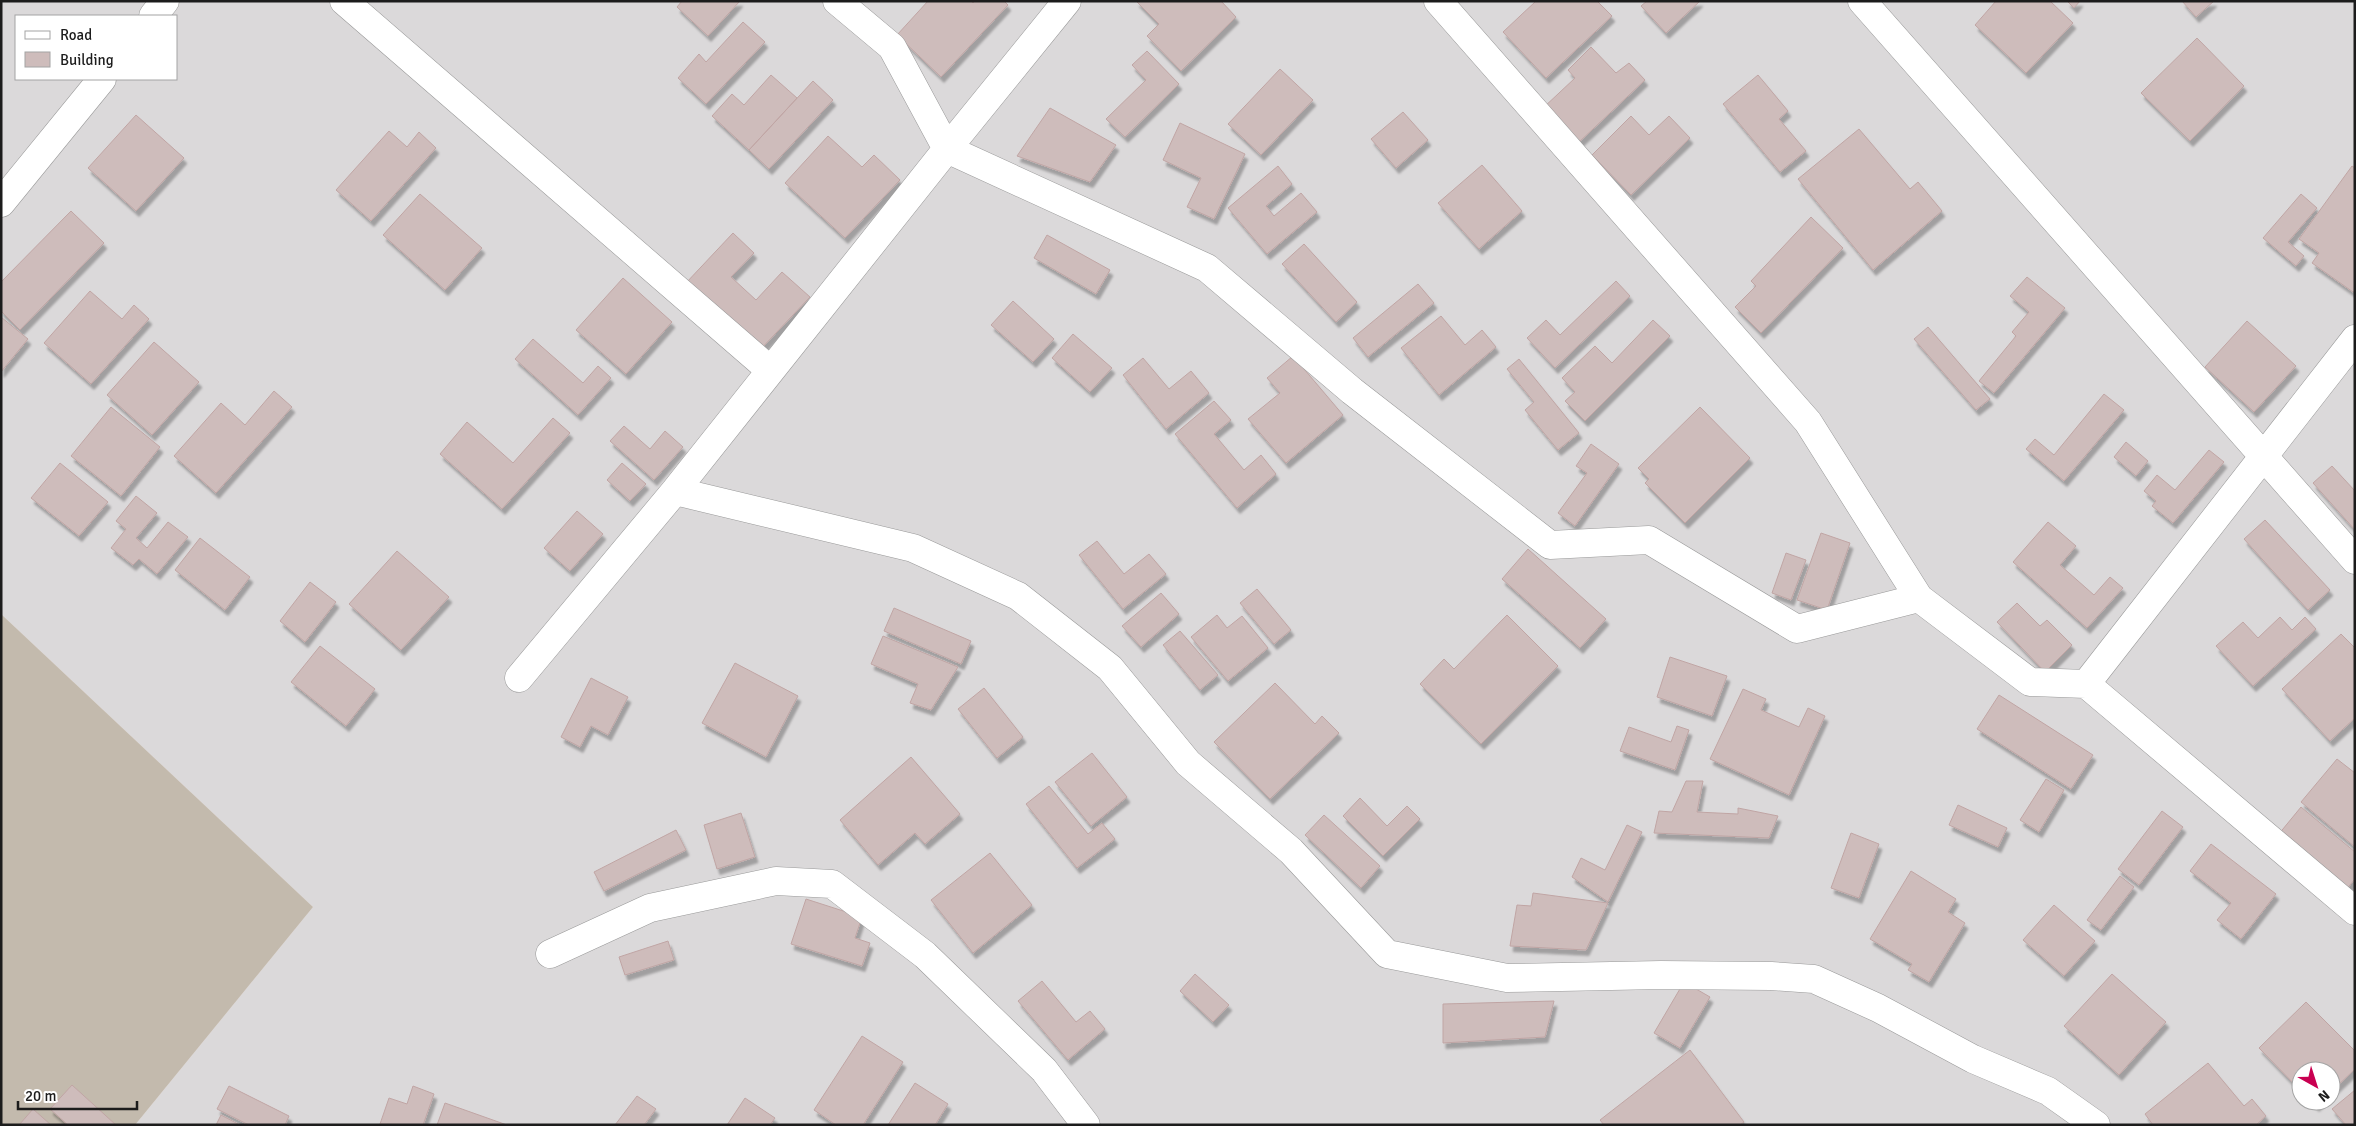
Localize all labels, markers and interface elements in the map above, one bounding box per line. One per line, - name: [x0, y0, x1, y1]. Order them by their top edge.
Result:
- legend: [15, 15, 178, 80]
- text: Road: [60, 26, 92, 44]
- text: Building: [60, 51, 114, 69]
- north arrow: [2291, 1061, 2341, 1111]
- scale bar: [18, 1078, 136, 1110]
- text: N: [2315, 1086, 2333, 1105]
- text: 20 m: [25, 1087, 56, 1105]

